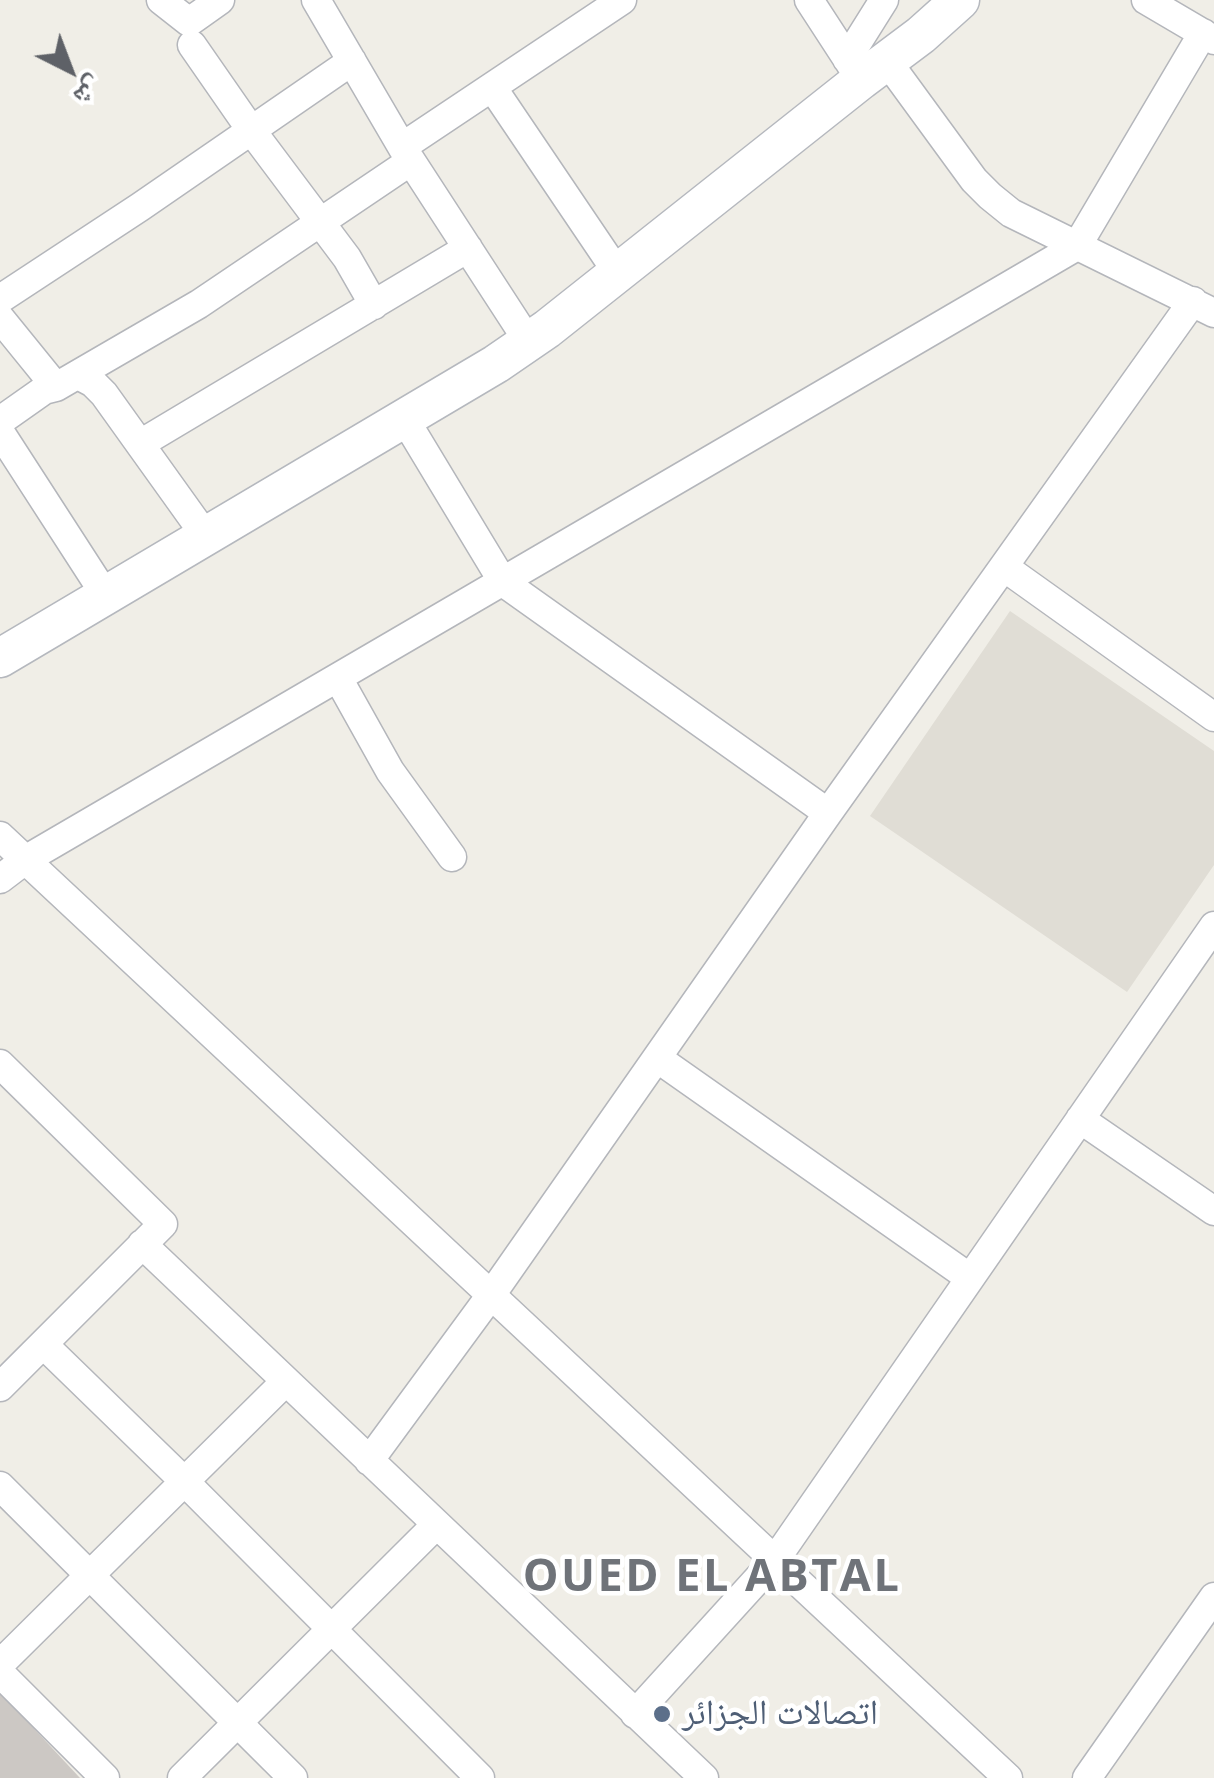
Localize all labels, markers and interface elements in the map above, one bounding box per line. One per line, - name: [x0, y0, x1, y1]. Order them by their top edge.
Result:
- north arrow: [20, 20, 120, 120]
- text: ش: [66, 68, 114, 116]
- district label: OUED EL ABTAL: [523, 1551, 901, 1605]
- place label: اتصالات الجزائر: [682, 1693, 878, 1735]
- marker: اتصالات الجزائر: [651, 1703, 673, 1725]

